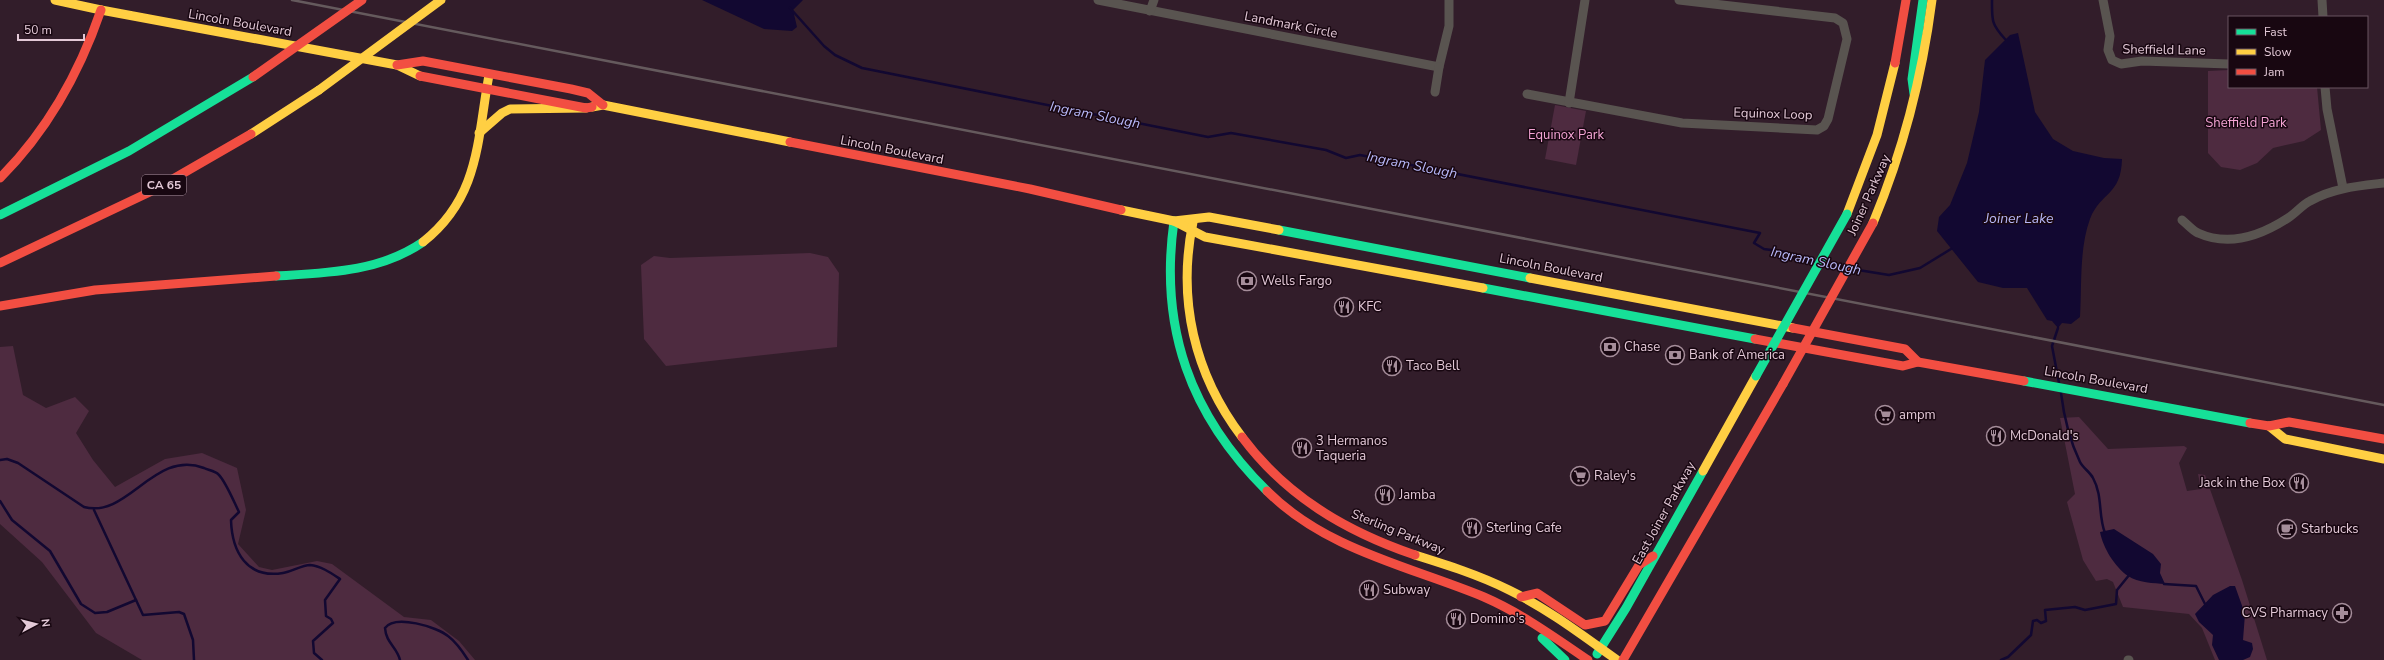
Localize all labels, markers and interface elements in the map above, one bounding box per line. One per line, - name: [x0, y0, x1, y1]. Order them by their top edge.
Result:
- street label: Lincoln Boulevard: [187, 5, 293, 41]
- street label: Landmark Circle: [1243, 7, 1339, 43]
- scale bar: [18, 16, 84, 42]
- legend: [2228, 16, 2368, 88]
- text: 50 m: [24, 22, 52, 38]
- text: Fast: [2264, 24, 2287, 40]
- street label: Sheffield Lane: [2122, 40, 2206, 60]
- text: Slow: [2264, 44, 2292, 60]
- text: Jam: [2263, 64, 2285, 80]
- water label: Ingram Slough: [1048, 97, 1142, 133]
- street label: Equinox Loop: [1733, 104, 1813, 124]
- park label: Sheffield Park: [2205, 114, 2287, 132]
- park label: Equinox Park: [1528, 126, 1604, 144]
- street label: Lincoln Boulevard: [839, 131, 945, 169]
- water label: Ingram Slough: [1365, 147, 1459, 183]
- street label: Joiner Parkway: [1843, 151, 1895, 239]
- road number: CA 65: [142, 175, 186, 195]
- water label: Joiner Lake: [1984, 209, 2054, 228]
- water label: Ingram Slough: [1769, 242, 1863, 280]
- street label: Lincoln Boulevard: [1498, 249, 1604, 287]
- bank icon: Wells Fargo: [1236, 270, 1258, 292]
- place label: Wells Fargo: [1261, 272, 1332, 290]
- restaurant icon: KFC: [1333, 296, 1355, 318]
- place label: KFC: [1358, 298, 1382, 316]
- bank icon: Chase: [1599, 336, 1621, 358]
- place label: Chase: [1624, 338, 1660, 356]
- bank icon: Bank of America: [1664, 344, 1686, 366]
- place label: Bank of America: [1689, 346, 1785, 364]
- restaurant icon: Taco Bell: [1381, 355, 1403, 377]
- place label: Taco Bell: [1406, 357, 1460, 375]
- street label: Lincoln Boulevard: [2043, 362, 2149, 398]
- supermarket icon: ampm: [1874, 404, 1896, 426]
- place label: ampm: [1899, 406, 1936, 424]
- restaurant icon: McDonald's: [1985, 425, 2007, 447]
- place label: McDonald's: [2010, 427, 2079, 445]
- place label: 3 Hermanos Taqueria: [1316, 432, 1388, 465]
- restaurant icon: 3 Hermanos Taqueria: [1291, 437, 1313, 459]
- street label: East Joiner Parkway: [1628, 458, 1700, 568]
- supermarket icon: Raley's: [1569, 465, 1591, 487]
- place label: Raley's: [1594, 467, 1636, 485]
- restaurant icon: Jack in the Box: [2288, 472, 2310, 494]
- place label: Jack in the Box: [2198, 474, 2285, 492]
- restaurant icon: Jamba: [1374, 484, 1396, 506]
- place label: Jamba: [1398, 486, 1436, 504]
- street label: Sterling Parkway: [1349, 505, 1448, 559]
- restaurant icon: Sterling Cafe: [1461, 517, 1483, 539]
- cafe icon: Starbucks: [2276, 518, 2298, 540]
- place label: Sterling Cafe: [1486, 519, 1562, 537]
- place label: Starbucks: [2301, 520, 2359, 538]
- restaurant icon: Subway: [1358, 579, 1380, 601]
- place label: Subway: [1383, 581, 1430, 599]
- pharmacy icon: CVS Pharmacy: [2331, 602, 2353, 624]
- north arrow: [16, 604, 56, 644]
- place label: CVS Pharmacy: [2241, 604, 2328, 622]
- restaurant icon: Domino's: [1445, 608, 1467, 630]
- place label: Domino's: [1470, 610, 1525, 628]
- text: N: [37, 618, 53, 628]

